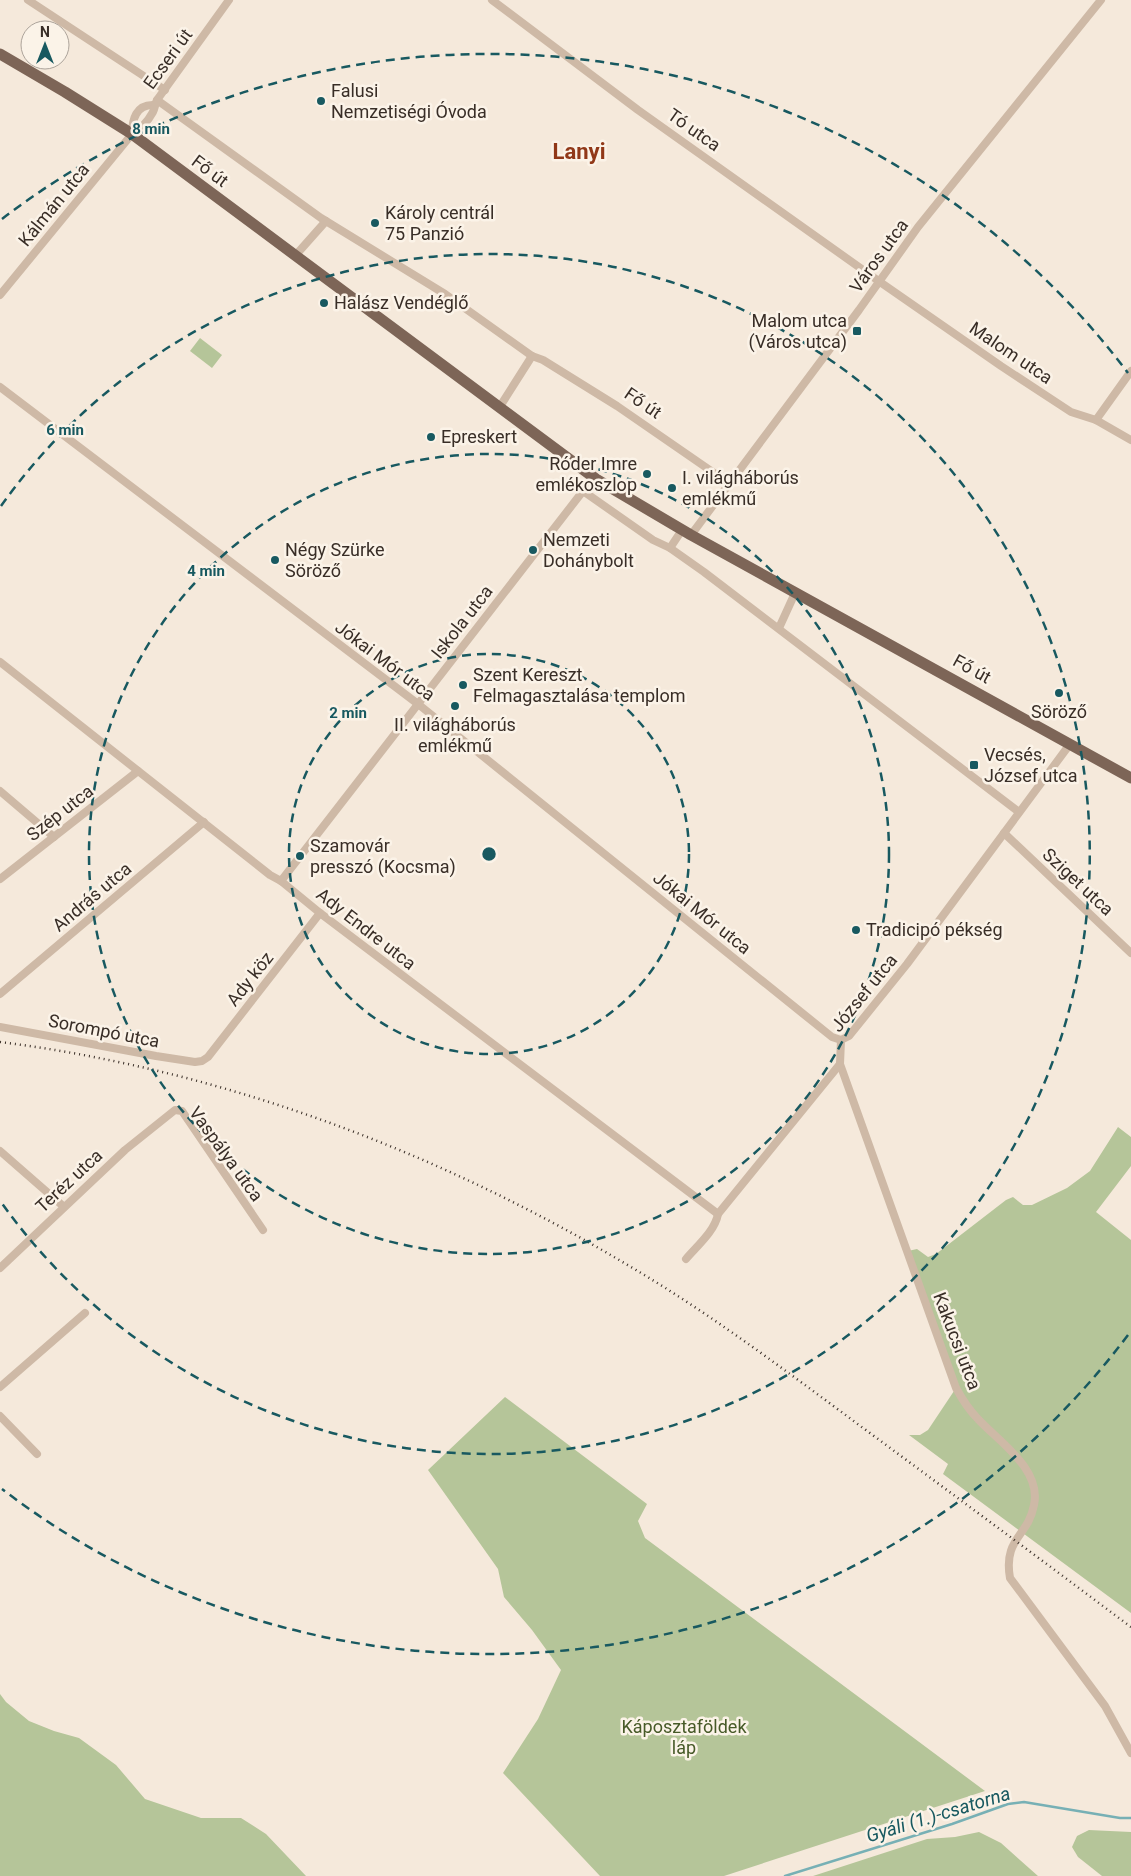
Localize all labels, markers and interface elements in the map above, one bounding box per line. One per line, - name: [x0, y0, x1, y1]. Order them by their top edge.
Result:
- north arrow: [20, 20, 70, 70]
- text: N: [40, 24, 50, 40]
- street label: Ecseri út: [139, 25, 196, 93]
- place label: Falusi Nemzetiségi Óvoda: [331, 80, 487, 122]
- marker: Falusi Nemzetiségi Óvoda: [315, 95, 327, 107]
- street label: Tó utca: [664, 104, 725, 155]
- text: 8 min: [132, 120, 170, 138]
- district label: Lanyi: [553, 139, 605, 164]
- street label: Fő út: [188, 150, 233, 191]
- street label: Kálmán utca: [14, 159, 93, 250]
- place label: Károly centrál 75 Panzió: [385, 202, 494, 244]
- street label: Város utca: [845, 215, 912, 297]
- marker: Károly centrál 75 Panzió: [369, 217, 381, 229]
- place label: Halász Vendéglő: [334, 292, 469, 313]
- marker: Halász Vendéglő: [318, 297, 330, 309]
- place label: Malom utca (Város utca): [749, 310, 847, 353]
- street label: Malom utca: [966, 317, 1057, 388]
- marker: Malom utca (Város utca): [851, 325, 863, 337]
- street label: Fő út: [621, 383, 666, 423]
- text: 6 min: [46, 421, 84, 439]
- place label: Epreskert: [441, 426, 517, 447]
- marker: Epreskert: [425, 431, 437, 443]
- place label: Róder Imre emlékoszlop: [535, 453, 637, 495]
- place label: I. világháborús emlékmű: [682, 467, 799, 509]
- marker: Róder Imre emlékoszlop: [641, 468, 653, 480]
- marker: I. világháborús emlékmű: [666, 482, 678, 494]
- place label: Nemzeti Dohánybolt: [543, 529, 634, 571]
- place label: Négy Szürke Söröző: [285, 539, 385, 581]
- marker: Nemzeti Dohánybolt: [527, 544, 539, 556]
- marker: Négy Szürke Söröző: [269, 554, 281, 566]
- text: 4 min: [187, 562, 225, 580]
- street label: Iskola utca: [426, 581, 497, 663]
- street label: Jókai Mór utca: [331, 616, 439, 705]
- street label: Fő út: [950, 650, 995, 688]
- place label: Szent Kereszt Felmagasztalása templom: [473, 664, 686, 706]
- marker: Szent Kereszt Felmagasztalása templom: [457, 679, 469, 691]
- marker: Söröző: [1053, 687, 1065, 699]
- marker: II. világháborús emlékmű: [449, 700, 461, 712]
- place label: Söröző: [1031, 701, 1087, 722]
- text: 2 min: [329, 704, 367, 722]
- place label: II. világháborús emlékmű: [394, 714, 516, 756]
- place label: Vecsés, József utca: [984, 744, 1078, 786]
- marker: Vecsés, József utca: [968, 759, 980, 771]
- street label: Szép utca: [22, 780, 97, 845]
- place label: Szamovár presszó (Kocsma): [310, 835, 456, 878]
- street label: Sziget utca: [1039, 844, 1118, 920]
- centre of rings: [480, 845, 498, 863]
- marker: Szamovár presszó (Kocsma): [294, 850, 306, 862]
- street label: András utca: [48, 858, 135, 936]
- street label: Jókai Mór utca: [649, 867, 755, 958]
- street label: Ady Endre utca: [312, 883, 420, 974]
- place label: Tradicipó pékség: [866, 919, 1003, 940]
- marker: Tradicipó pékség: [850, 924, 862, 936]
- street label: Ady köz: [222, 947, 277, 1010]
- street label: József utca: [826, 950, 901, 1036]
- street label: Sorompó utca: [47, 1009, 161, 1052]
- street label: Vaspálya utca: [185, 1102, 268, 1205]
- street label: Teréz utca: [31, 1145, 106, 1217]
- street label: Kakucsi utca: [929, 1289, 986, 1393]
- park label: Káposztaföldek láp: [621, 1716, 747, 1758]
- water label: Gyáli (1.)-csatorna: [863, 1782, 1013, 1847]

